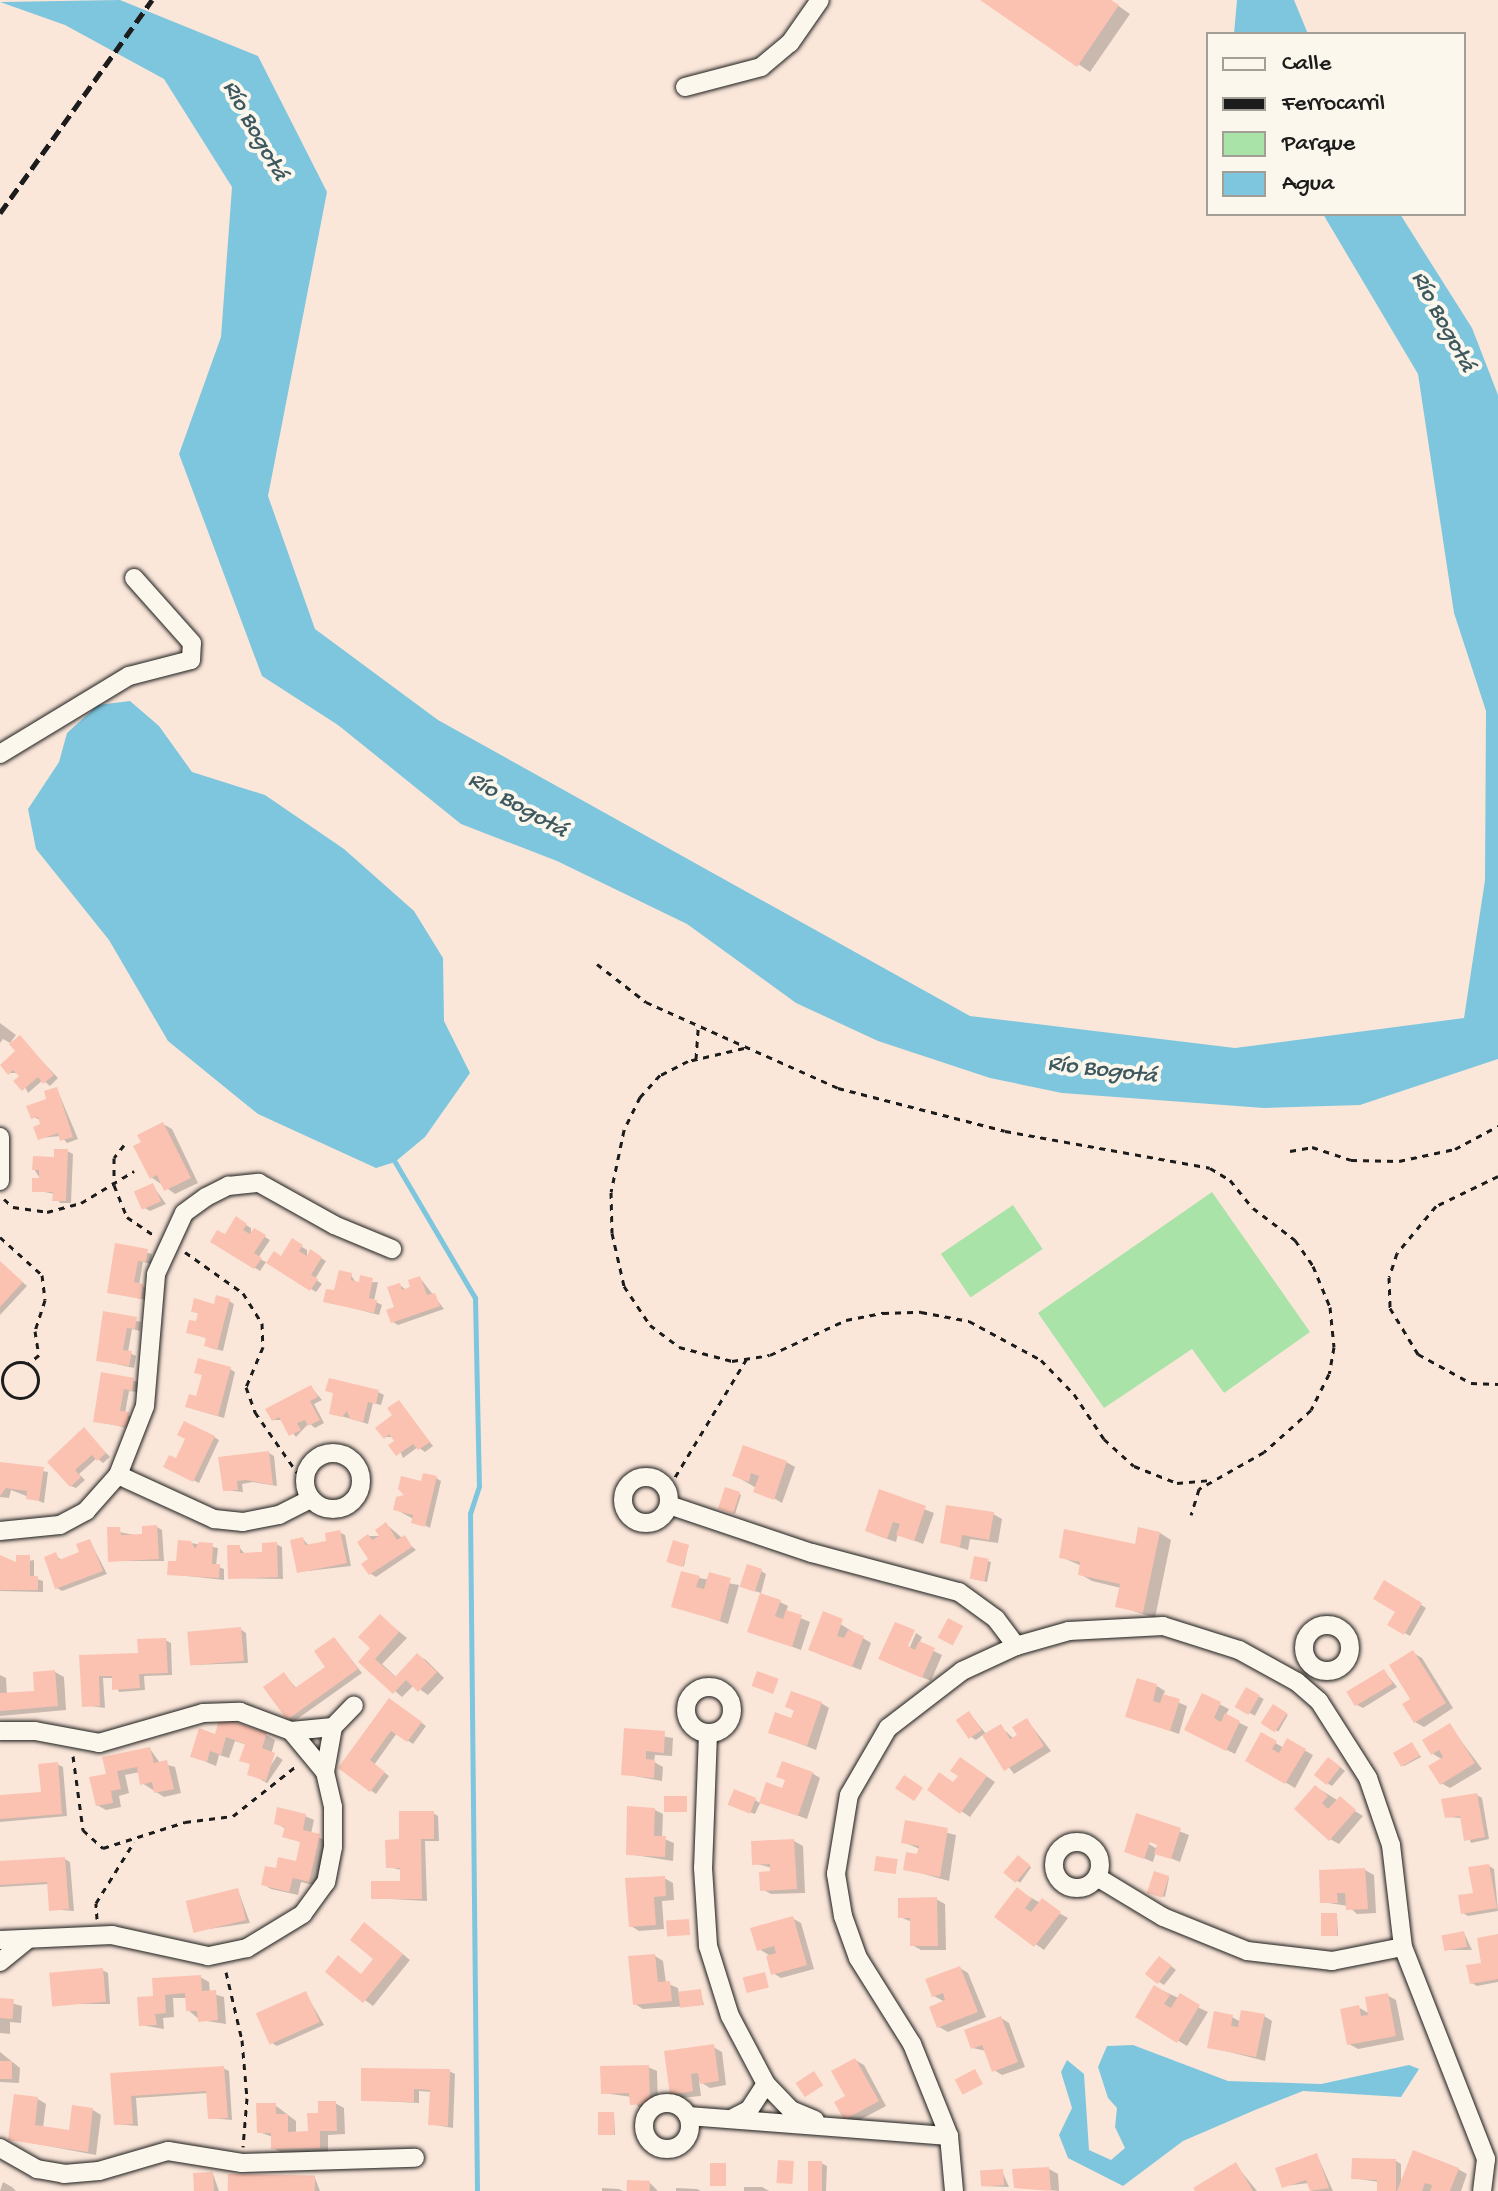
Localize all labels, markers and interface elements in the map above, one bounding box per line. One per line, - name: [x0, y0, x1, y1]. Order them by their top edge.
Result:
- legend: [1206, 32, 1466, 216]
- text: Calle: [1282, 50, 1331, 79]
- water label: Río Bogotá: [215, 76, 293, 186]
- text: Ferrocarril: [1282, 90, 1385, 119]
- text: Parque: [1282, 130, 1355, 159]
- text: Agua: [1282, 170, 1334, 199]
- water label: Río Bogotá: [1403, 267, 1481, 377]
- water label: Río Bogotá: [462, 766, 572, 846]
- water label: Río Bogotá: [1046, 1050, 1158, 1092]

